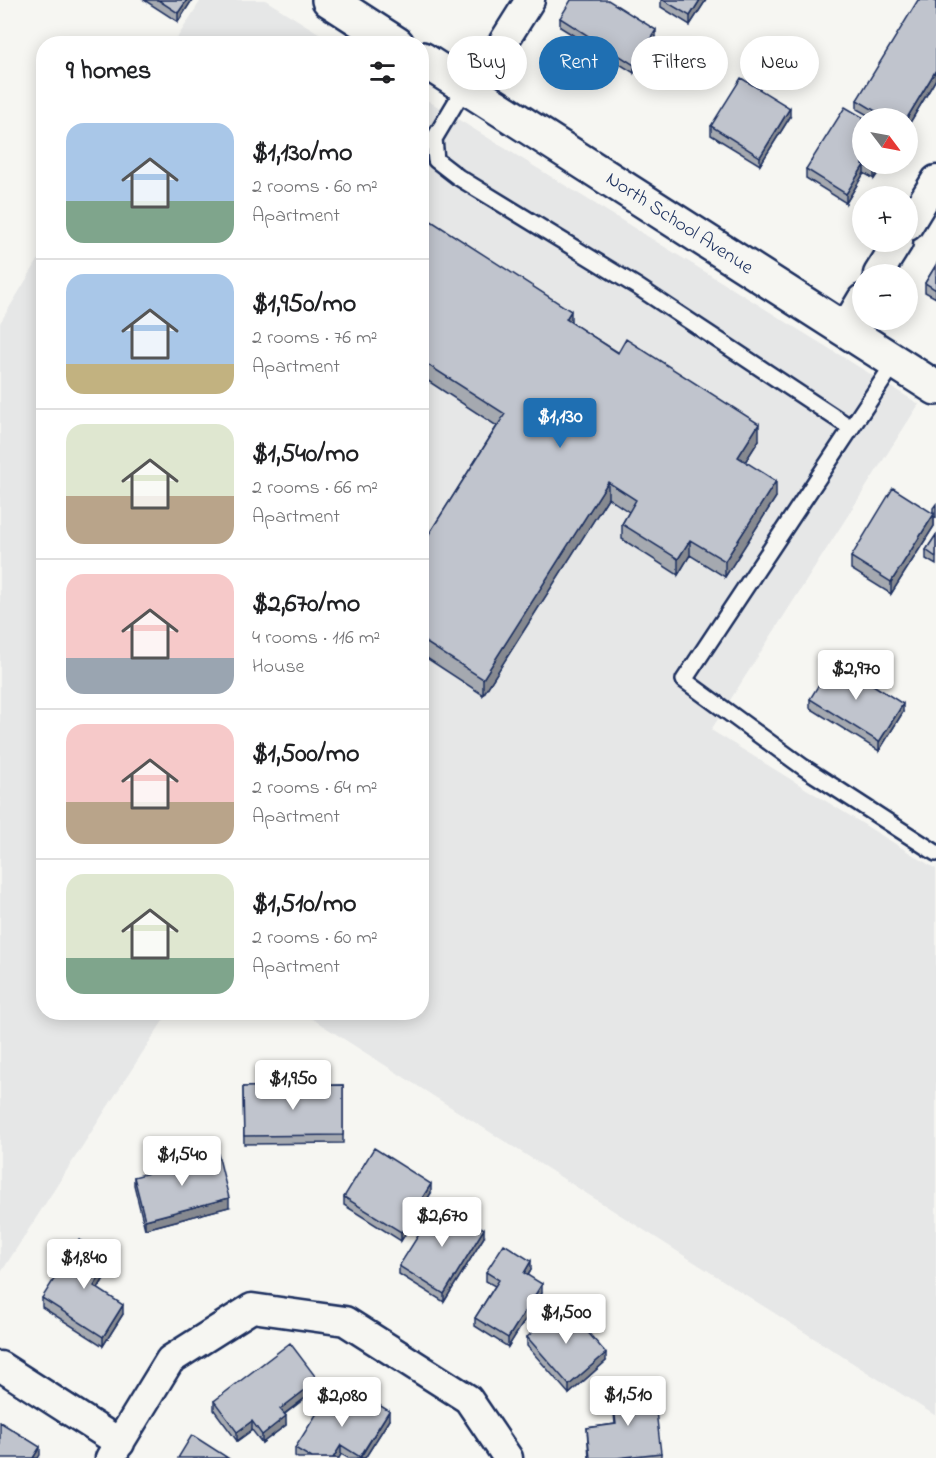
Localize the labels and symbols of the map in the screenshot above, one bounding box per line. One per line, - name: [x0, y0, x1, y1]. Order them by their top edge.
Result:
- north arrow: [852, 108, 918, 174]
- street label: North School Avenue: [599, 165, 759, 283]
- pin: $1,130: [511, 398, 609, 449]
- pin: $2,970: [807, 650, 905, 701]
- pin: $1,950: [244, 1060, 342, 1111]
- pin: $1,540: [133, 1136, 231, 1187]
- pin: $2,670: [393, 1197, 491, 1248]
- pin: $1,840: [35, 1239, 133, 1290]
- pin: $1,500: [517, 1294, 615, 1345]
- pin: $1,510: [579, 1376, 677, 1427]
- pin: $2,080: [293, 1377, 391, 1428]

